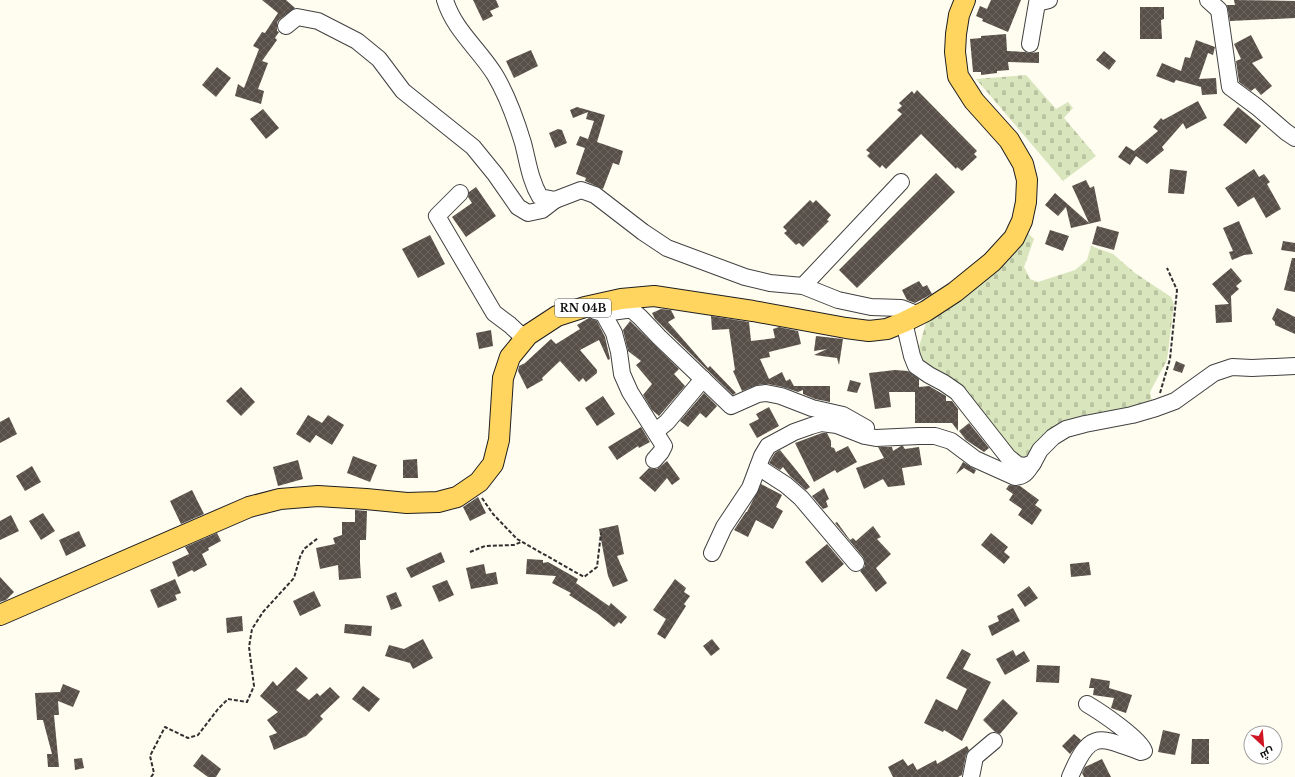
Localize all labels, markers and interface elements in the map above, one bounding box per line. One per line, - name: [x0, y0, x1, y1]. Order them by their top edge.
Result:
- road number: RN 04B: [555, 299, 611, 317]
- north arrow: [1243, 725, 1283, 765]
- text: ش: [1258, 745, 1277, 763]

